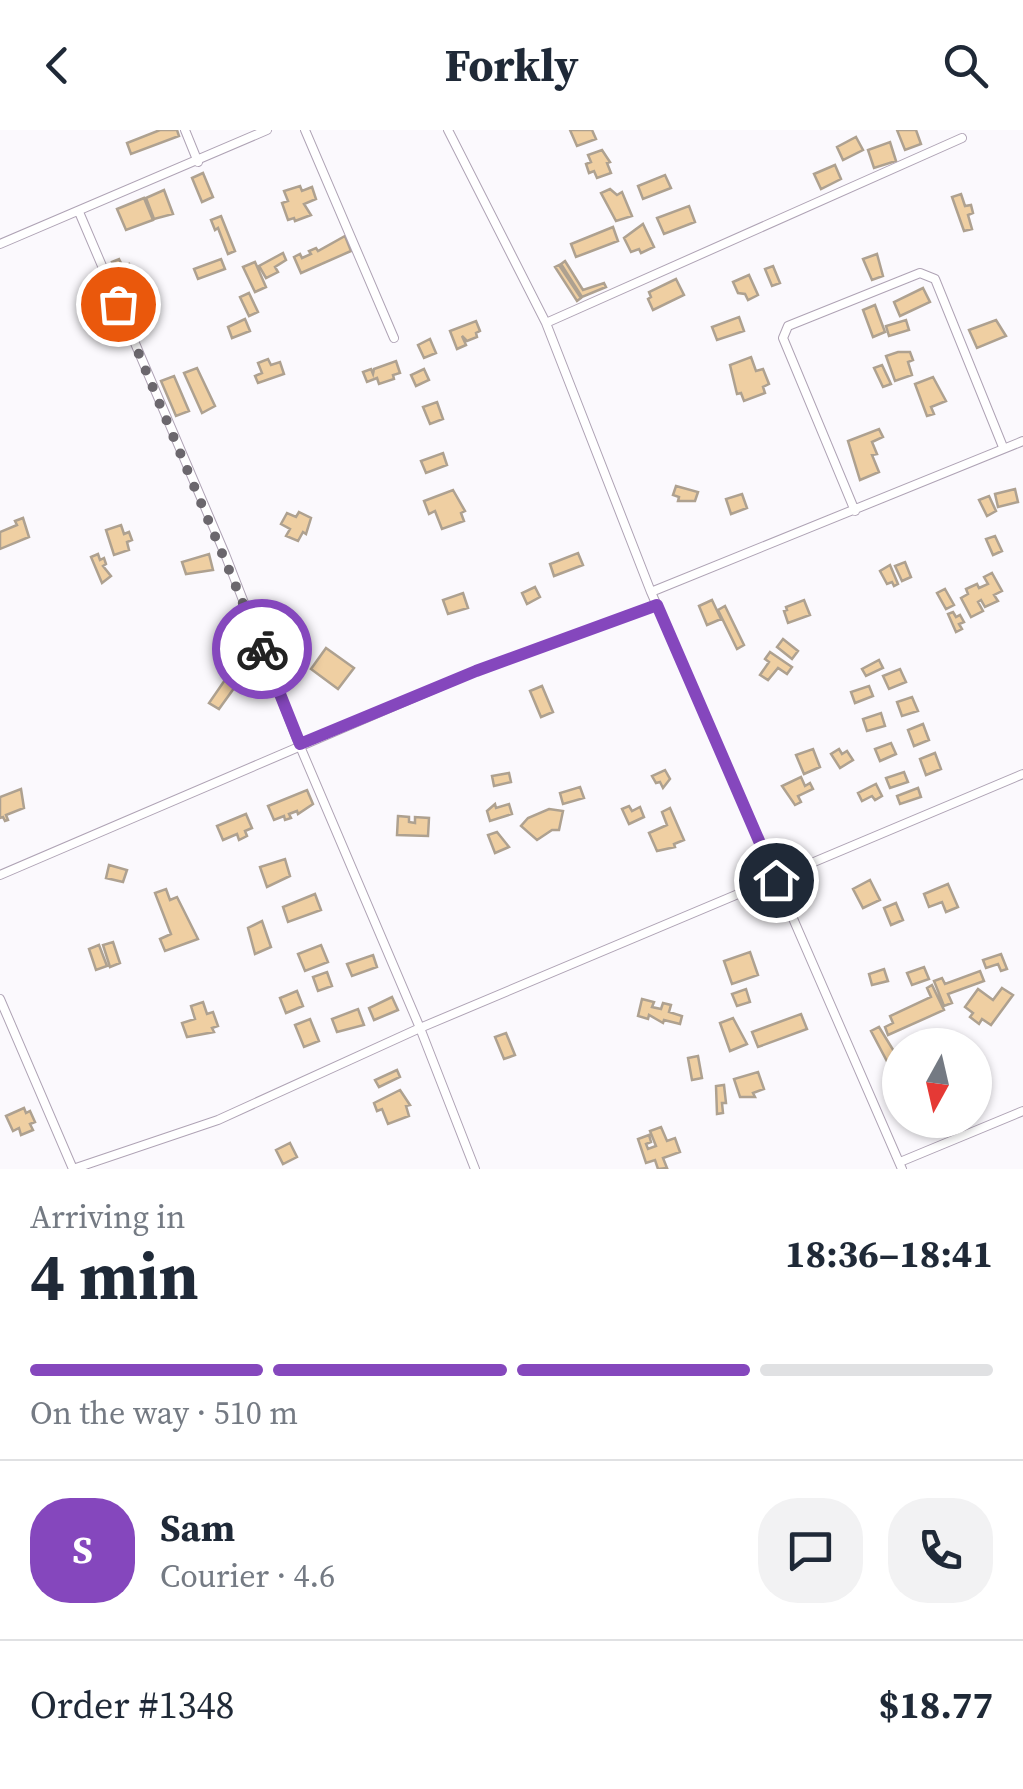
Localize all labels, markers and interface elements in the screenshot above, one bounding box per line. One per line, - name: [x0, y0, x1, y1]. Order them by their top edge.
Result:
- text: Forkly: [445, 34, 578, 96]
- icon: back: [30, 38, 85, 93]
- icon: search: [938, 38, 993, 93]
- pin: [76, 262, 161, 347]
- icon: bag: [91, 277, 146, 332]
- courier: [212, 599, 312, 699]
- icon: bike: [235, 622, 290, 677]
- pin: [734, 838, 819, 923]
- icon: home: [749, 853, 804, 908]
- north arrow: [882, 1028, 992, 1138]
- map controls: [882, 1028, 992, 1138]
- text: Arriving in: [30, 1195, 185, 1239]
- text: 18:36–18:41: [785, 1228, 993, 1280]
- text: 4 min: [30, 1232, 199, 1321]
- text: On the way · 510 m: [30, 1391, 298, 1435]
- button: chat: [758, 1498, 863, 1603]
- button: phone: [888, 1498, 993, 1603]
- text: Sam: [160, 1502, 235, 1554]
- text: S: [72, 1524, 93, 1576]
- text: Courier · 4.6: [160, 1554, 335, 1598]
- text: Order #1348: [30, 1679, 234, 1731]
- text: $18.77: [879, 1679, 993, 1731]

